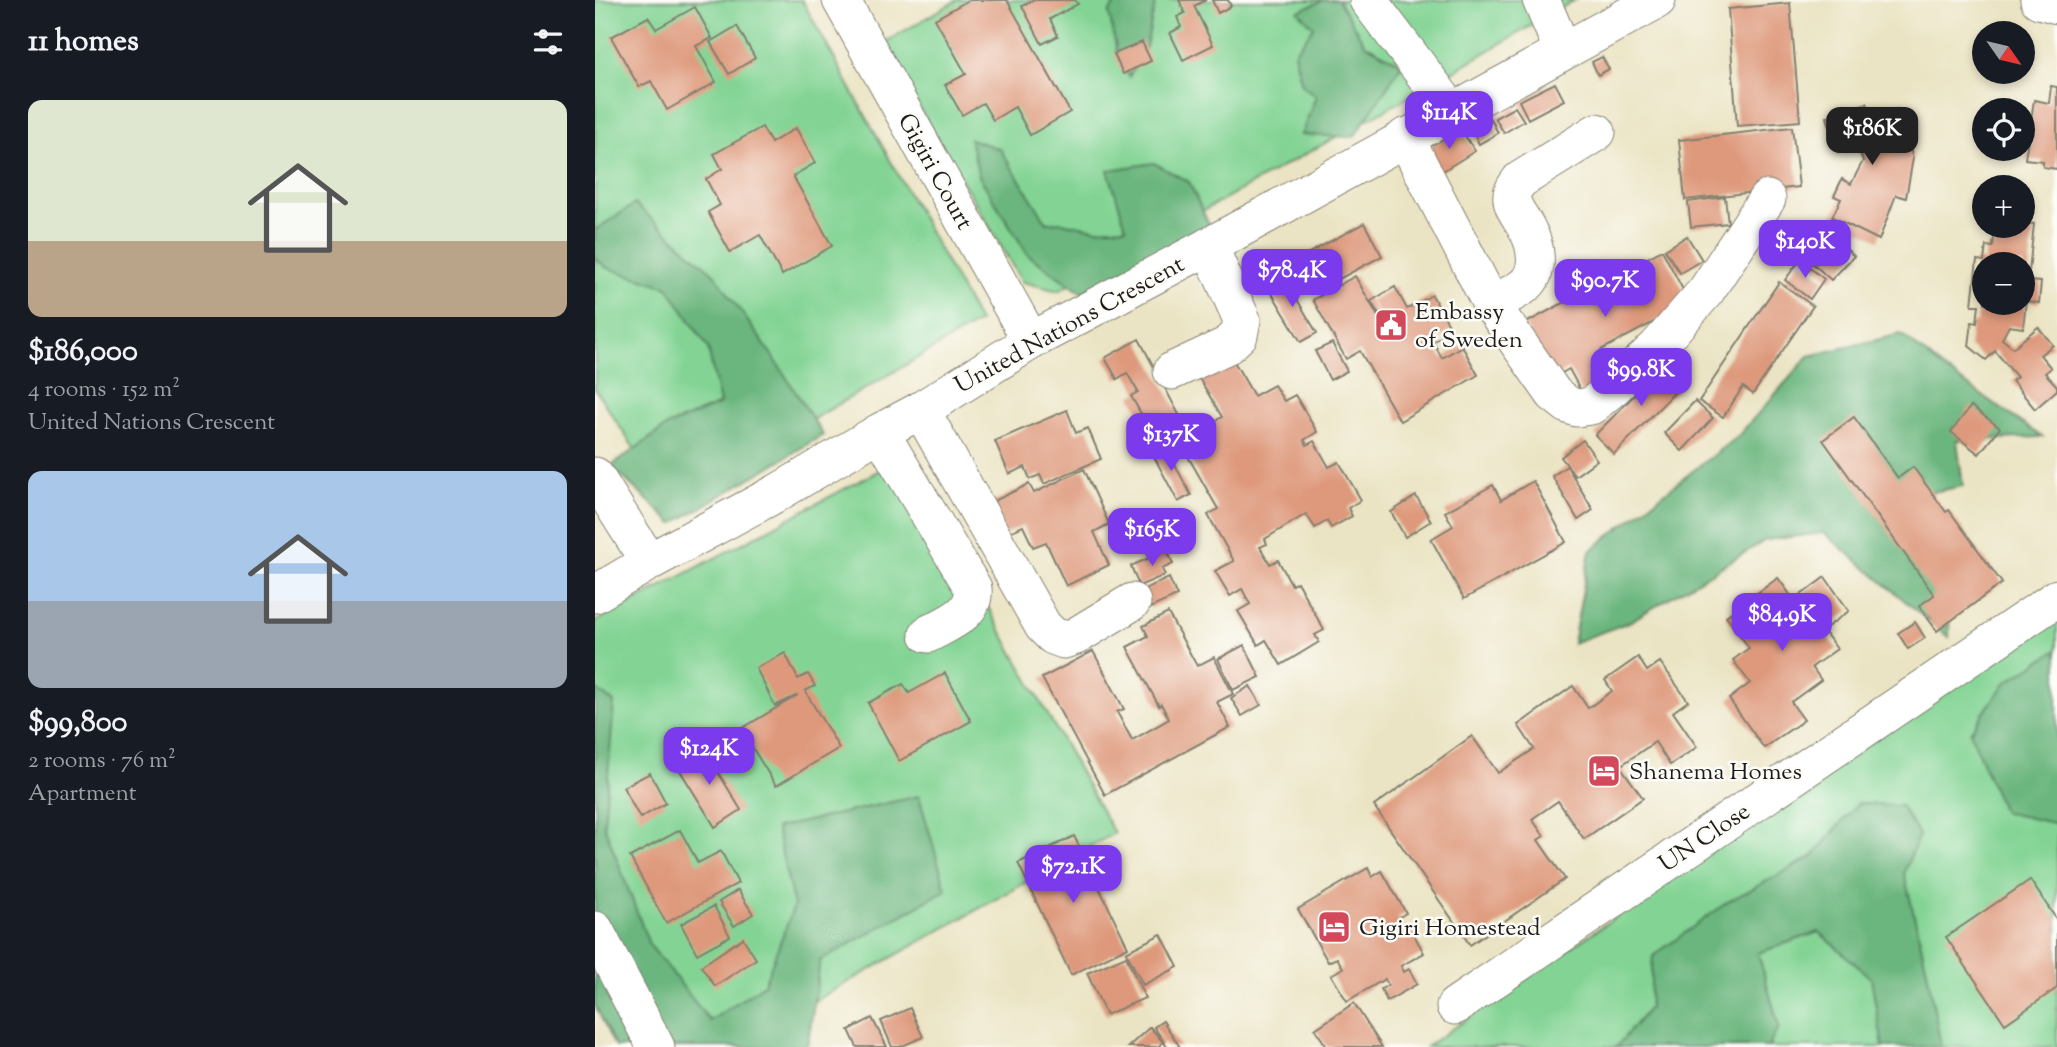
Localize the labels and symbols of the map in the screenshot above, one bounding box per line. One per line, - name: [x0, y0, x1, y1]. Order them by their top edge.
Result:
- north arrow: [1972, 21, 2035, 84]
- pin: $114K: [1400, 92, 1498, 151]
- street label: Gigiri Court: [888, 108, 980, 236]
- pin: $186K: [1823, 108, 1921, 167]
- pin: $140K: [1756, 220, 1854, 280]
- street label: United Nations Crescent: [949, 248, 1191, 403]
- pin: $78.4K: [1235, 250, 1349, 309]
- pin: $90.7K: [1548, 260, 1662, 319]
- place label: Embassy of Sweden: [1415, 296, 1523, 358]
- public building icon: Embassy of Sweden: [1372, 306, 1410, 344]
- pin: $99.8K: [1584, 348, 1698, 408]
- pin: $137K: [1122, 414, 1220, 473]
- pin: $165K: [1103, 508, 1201, 568]
- pin: $84.9K: [1725, 594, 1839, 653]
- pin: $124K: [660, 728, 758, 787]
- hotel icon: Shanema Homes: [1585, 752, 1623, 790]
- place label: Shanema Homes: [1629, 756, 1802, 790]
- street label: UN Close: [1653, 796, 1757, 882]
- pin: $72.1K: [1016, 846, 1130, 905]
- hotel icon: Gigiri Homestead: [1315, 908, 1353, 946]
- place label: Gigiri Homestead: [1359, 912, 1541, 946]

